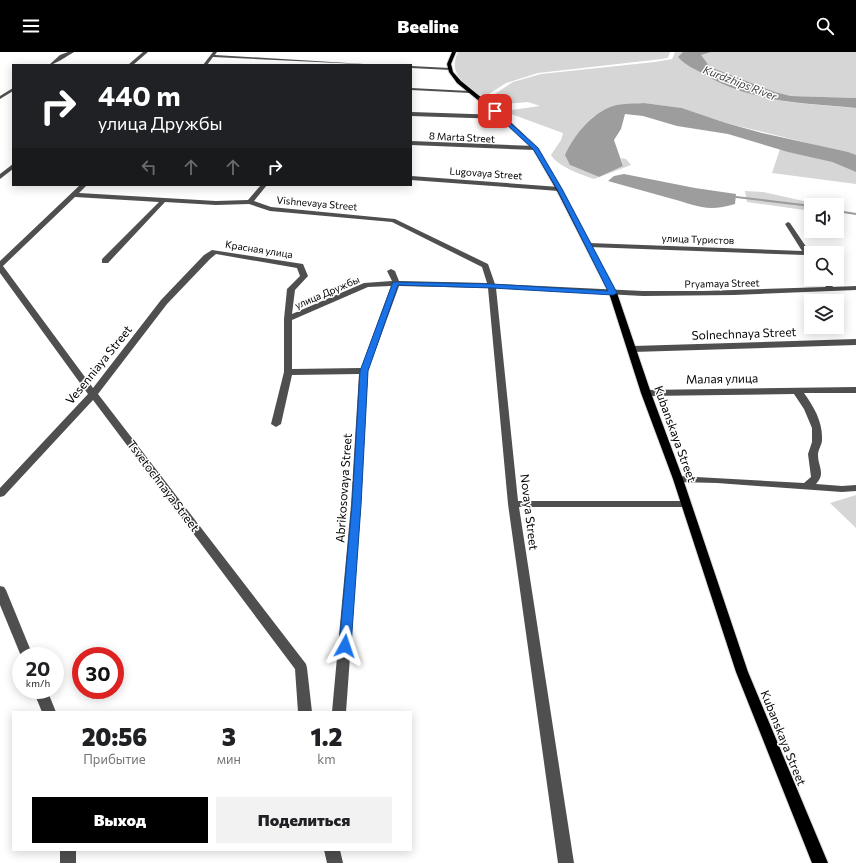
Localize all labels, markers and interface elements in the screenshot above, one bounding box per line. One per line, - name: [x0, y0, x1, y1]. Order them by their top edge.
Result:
- icon: menu: [20, 15, 42, 37]
- text: Beeline: [397, 15, 459, 37]
- icon: search: [814, 15, 836, 37]
- water label: Kurdzhips River: [701, 62, 779, 103]
- text: 440 m: [98, 78, 181, 112]
- icon: right: [32, 80, 84, 132]
- pin: [478, 94, 512, 128]
- icon: arrive: [484, 100, 506, 122]
- text: улица Дружбы: [98, 112, 223, 134]
- street label: 8 Marta Street: [429, 129, 495, 145]
- icon: left: [138, 156, 160, 178]
- icon: ahead: [180, 156, 202, 178]
- icon: ahead: [222, 156, 244, 178]
- icon: right: [264, 156, 286, 178]
- street label: Lugovaya Street: [449, 164, 523, 182]
- street label: Vishnevaya Street: [276, 193, 358, 213]
- map controls: [804, 198, 844, 334]
- button: sound: [804, 198, 844, 238]
- street label: улица Туристов: [661, 232, 735, 246]
- street label: Красная улица: [224, 238, 294, 260]
- button: search: [804, 246, 844, 286]
- street label: улица Дружбы: [293, 273, 361, 311]
- street label: Pryamaya Street: [684, 276, 760, 290]
- button: layers: [804, 294, 844, 334]
- street label: Vesenniaya Street: [62, 322, 134, 406]
- street label: Solnechnaya Street: [691, 324, 797, 342]
- street label: Малая улица: [686, 370, 758, 386]
- street label: Kubanskaya Street: [652, 384, 700, 484]
- street label: Abrikosovaya Street: [332, 433, 354, 543]
- street label: Tsvetochnaya Street: [125, 437, 203, 534]
- street label: Novaya Street: [518, 473, 542, 551]
- position arrow: [324, 625, 366, 667]
- speed limit sign: 30: [72, 647, 124, 699]
- text: 20: [26, 656, 50, 680]
- text: km/h: [26, 677, 50, 689]
- street label: Kubanskaya Street: [758, 688, 809, 787]
- text: 20:56: [82, 722, 147, 751]
- text: 3: [222, 722, 236, 751]
- text: 1.2: [311, 722, 342, 751]
- text: Прибытие: [83, 751, 146, 767]
- text: мин: [217, 751, 241, 767]
- text: km: [317, 751, 336, 767]
- button: Выход: [32, 797, 208, 843]
- button: Поделиться: [216, 797, 392, 843]

